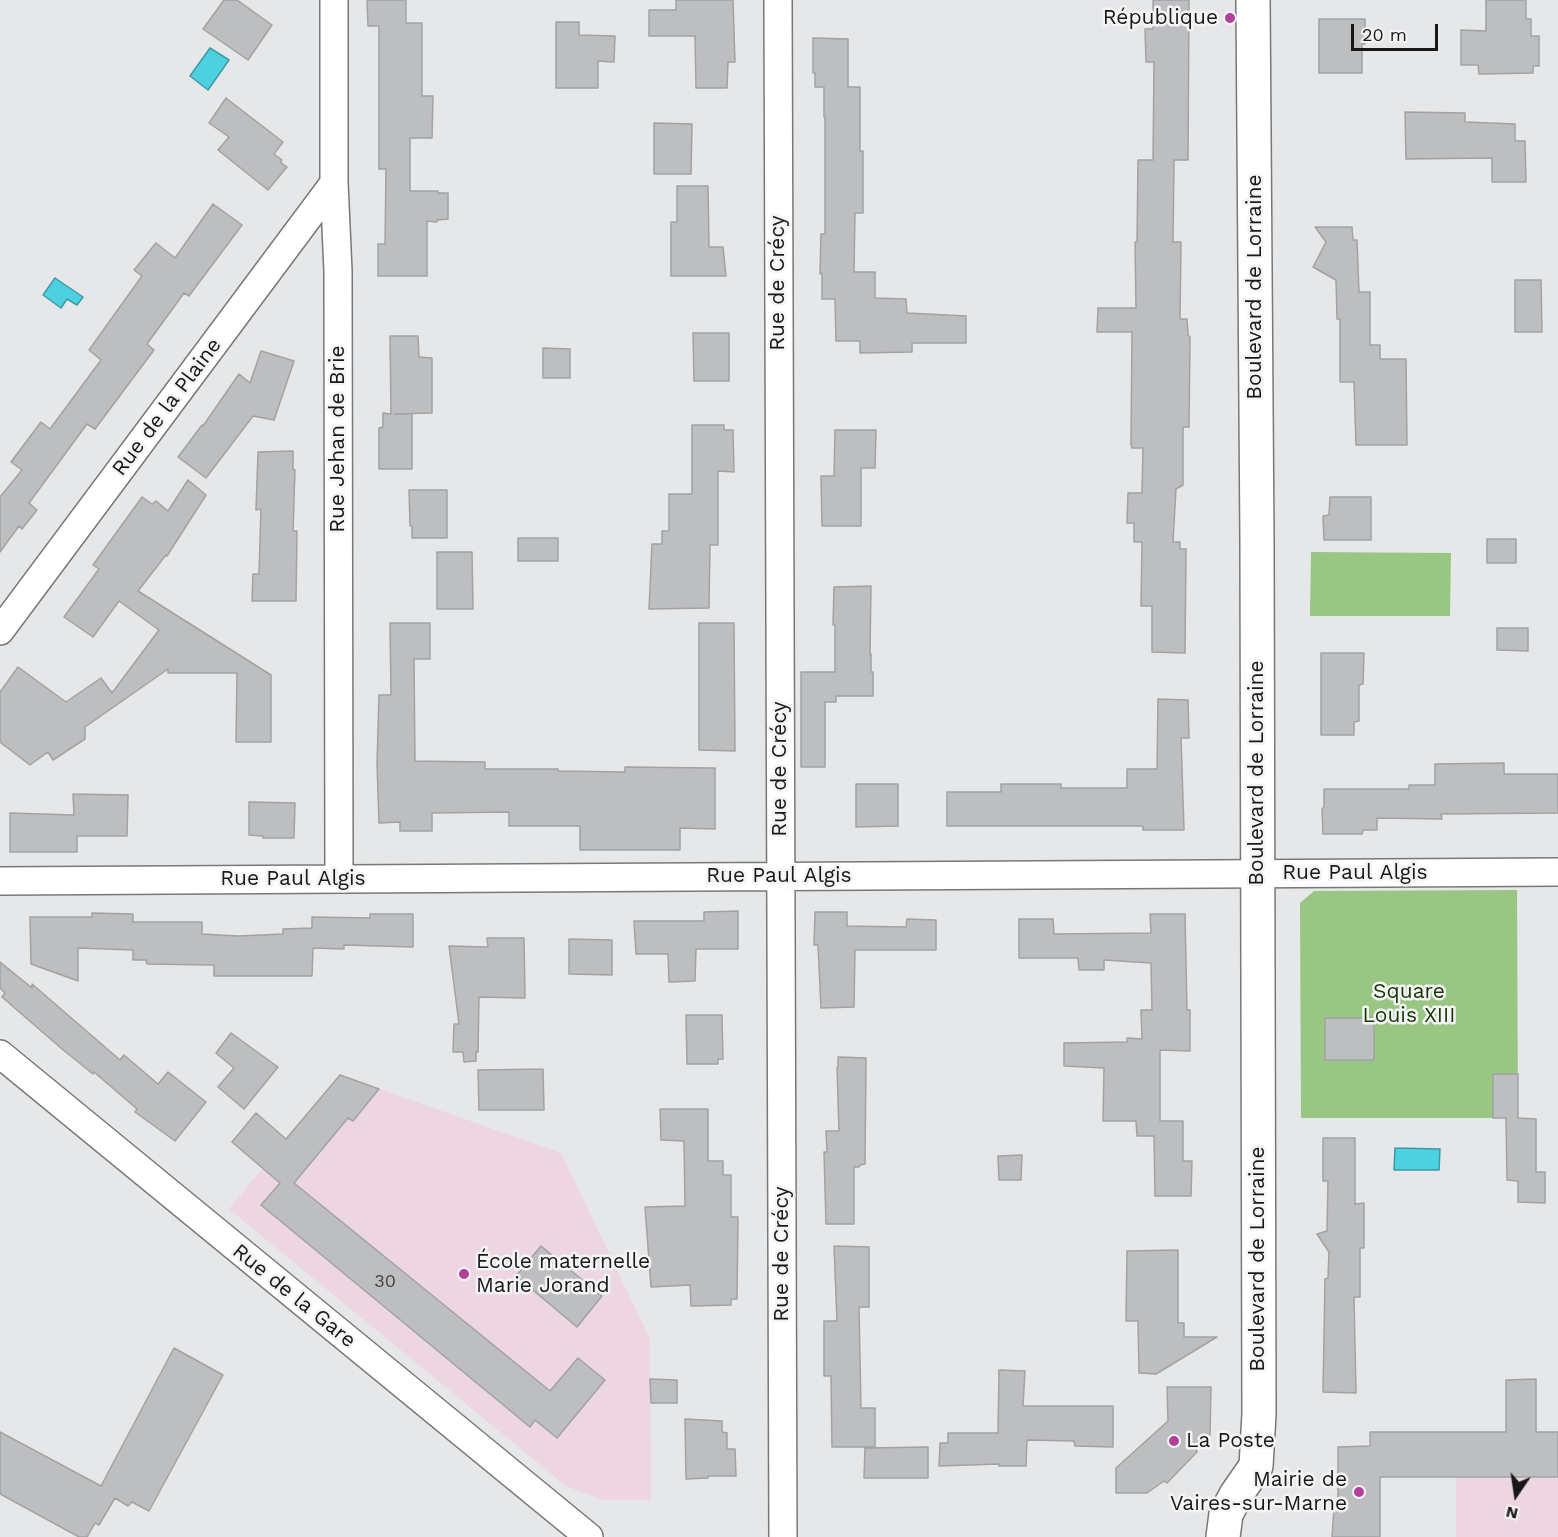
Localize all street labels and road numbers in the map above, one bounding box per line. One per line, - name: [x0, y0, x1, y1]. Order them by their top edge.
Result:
- street label: Boulevard de Lorraine: [1242, 174, 1268, 400]
- street label: Rue de Crécy: [765, 215, 791, 351]
- street label: Rue de la Plaine: [107, 333, 227, 481]
- street label: Rue Jehan de Brie: [325, 345, 351, 533]
- street label: Boulevard de Lorraine: [1244, 660, 1270, 886]
- street label: Rue de Crécy: [767, 701, 793, 837]
- street label: Rue Paul Algis: [1282, 860, 1428, 886]
- street label: Rue Paul Algis: [706, 863, 852, 889]
- street label: Rue Paul Algis: [220, 866, 366, 892]
- street label: Boulevard de Lorraine: [1245, 1146, 1271, 1372]
- street label: Rue de Crécy: [769, 1186, 795, 1322]
- street label: Rue de la Gare: [227, 1239, 361, 1353]

